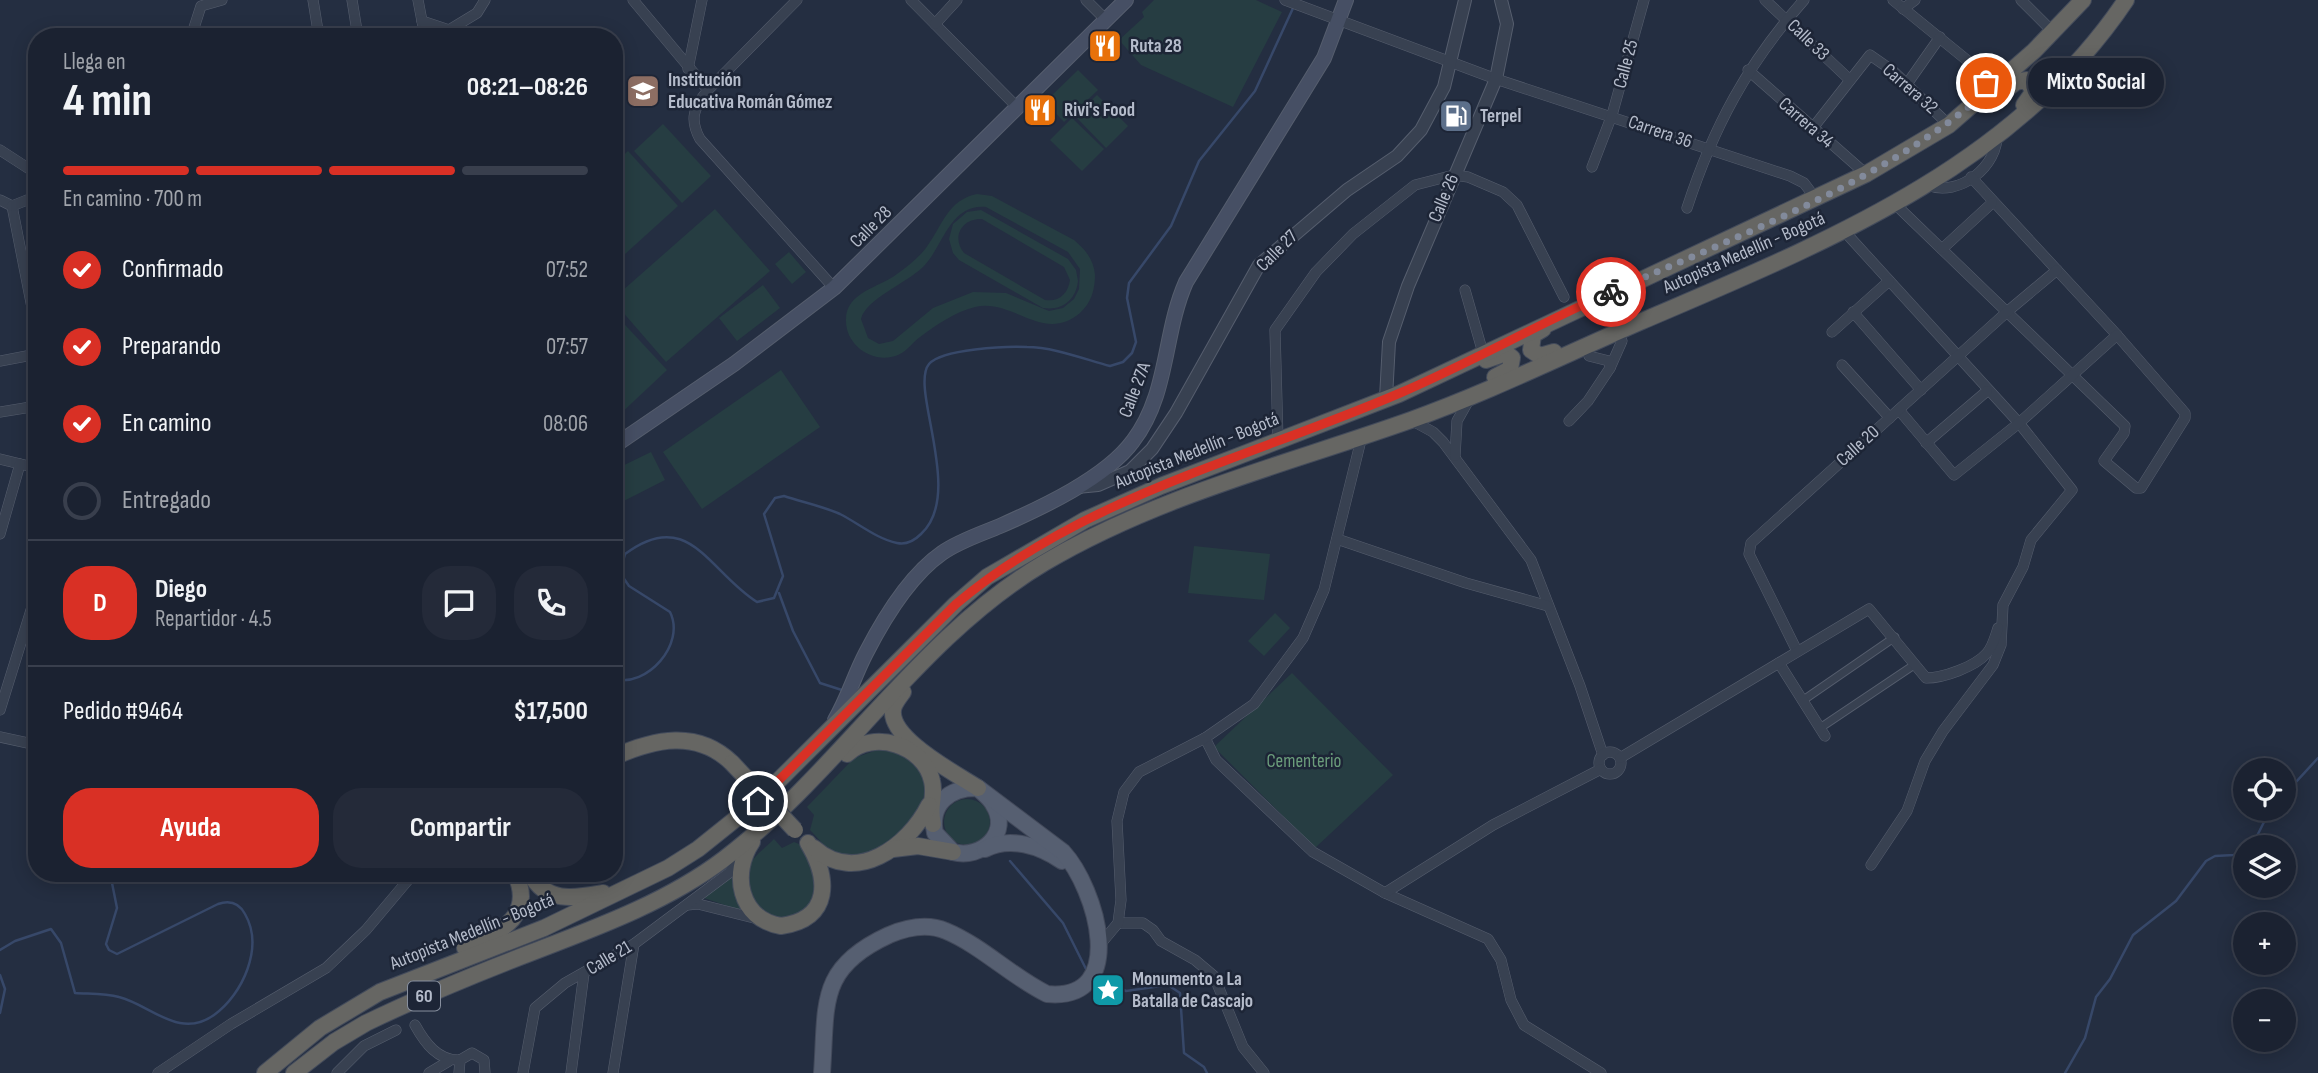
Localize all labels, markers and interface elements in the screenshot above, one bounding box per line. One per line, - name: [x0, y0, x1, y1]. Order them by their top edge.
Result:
- street label: Calle 33: [1782, 14, 1834, 66]
- restaurant icon: Ruta 28: [1086, 27, 1124, 65]
- place label: Ruta 28: [1130, 35, 1182, 58]
- street label: Calle 25: [1609, 37, 1643, 91]
- text: Llega en: [63, 48, 126, 76]
- pin: [1956, 53, 2016, 113]
- callout: Mixto Social: [2028, 58, 2164, 108]
- street label: Carrera 32: [1878, 59, 1942, 119]
- icon: bag: [1967, 64, 2005, 102]
- text: Mixto Social: [2047, 68, 2145, 96]
- place label: Institución Educativa Román Gómez: [668, 69, 832, 114]
- text: 08:21–08:26: [467, 72, 588, 103]
- school or university icon: Institución Educativa Román Gómez: [624, 72, 662, 110]
- text: 4 min: [63, 74, 152, 129]
- restaurant icon: Rivi's Food: [1021, 91, 1059, 129]
- street label: Carrera 34: [1774, 93, 1838, 153]
- fuel station icon: Terpel: [1437, 97, 1475, 135]
- place label: Rivi's Food: [1064, 99, 1135, 122]
- place label: Terpel: [1480, 105, 1521, 128]
- street label: Carrera 36: [1625, 110, 1695, 154]
- street label: Calle 26: [1424, 170, 1464, 226]
- text: En camino · 700 m: [63, 185, 202, 213]
- street label: Calle 28: [845, 201, 897, 253]
- street label: Autopista Medellín - Bogotá: [1659, 207, 1829, 299]
- street label: Calle 27: [1251, 225, 1303, 277]
- icon: check: [63, 251, 101, 289]
- text: Confirmado: [122, 254, 223, 285]
- text: 07:52: [546, 256, 588, 284]
- courier: [1576, 257, 1646, 327]
- icon: bike: [1592, 273, 1630, 311]
- icon: check: [63, 328, 101, 366]
- text: Preparando: [122, 331, 221, 362]
- text: 07:57: [546, 333, 588, 361]
- street label: Calle 27A: [1114, 358, 1156, 421]
- icon: check: [63, 405, 101, 443]
- text: En camino: [122, 408, 212, 439]
- street label: Autopista Medellín - Bogotá: [1111, 408, 1282, 495]
- text: 08:06: [543, 410, 588, 438]
- street label: Calle 20: [1832, 421, 1884, 471]
- text: Entregado: [122, 485, 211, 516]
- button: chat: [422, 566, 496, 640]
- button: phone: [514, 566, 588, 640]
- text: Diego: [155, 574, 207, 605]
- text: D: [93, 588, 107, 619]
- text: Repartidor · 4.5: [155, 605, 272, 633]
- text: Pedido #9464: [63, 696, 183, 727]
- text: $17,500: [513, 696, 588, 727]
- park label: Cementerio: [1267, 750, 1341, 773]
- map controls: [2233, 758, 2296, 1052]
- button: locate: [2233, 758, 2296, 821]
- pin: [728, 771, 788, 831]
- icon: home: [739, 782, 777, 820]
- button: Ayuda: [63, 788, 319, 868]
- button: Compartir: [333, 788, 588, 868]
- button: layers: [2233, 835, 2296, 898]
- street label: Autopista Medellín - Bogotá: [386, 889, 557, 976]
- button: +: [2233, 912, 2296, 975]
- street label: Calle 21: [582, 935, 636, 980]
- place label: Monumento a La Batalla de Cascajo: [1132, 968, 1253, 1013]
- place icon: Monumento a La Batalla de Cascajo: [1089, 971, 1127, 1009]
- road number: 60: [408, 981, 440, 1010]
- button: −: [2233, 989, 2296, 1052]

